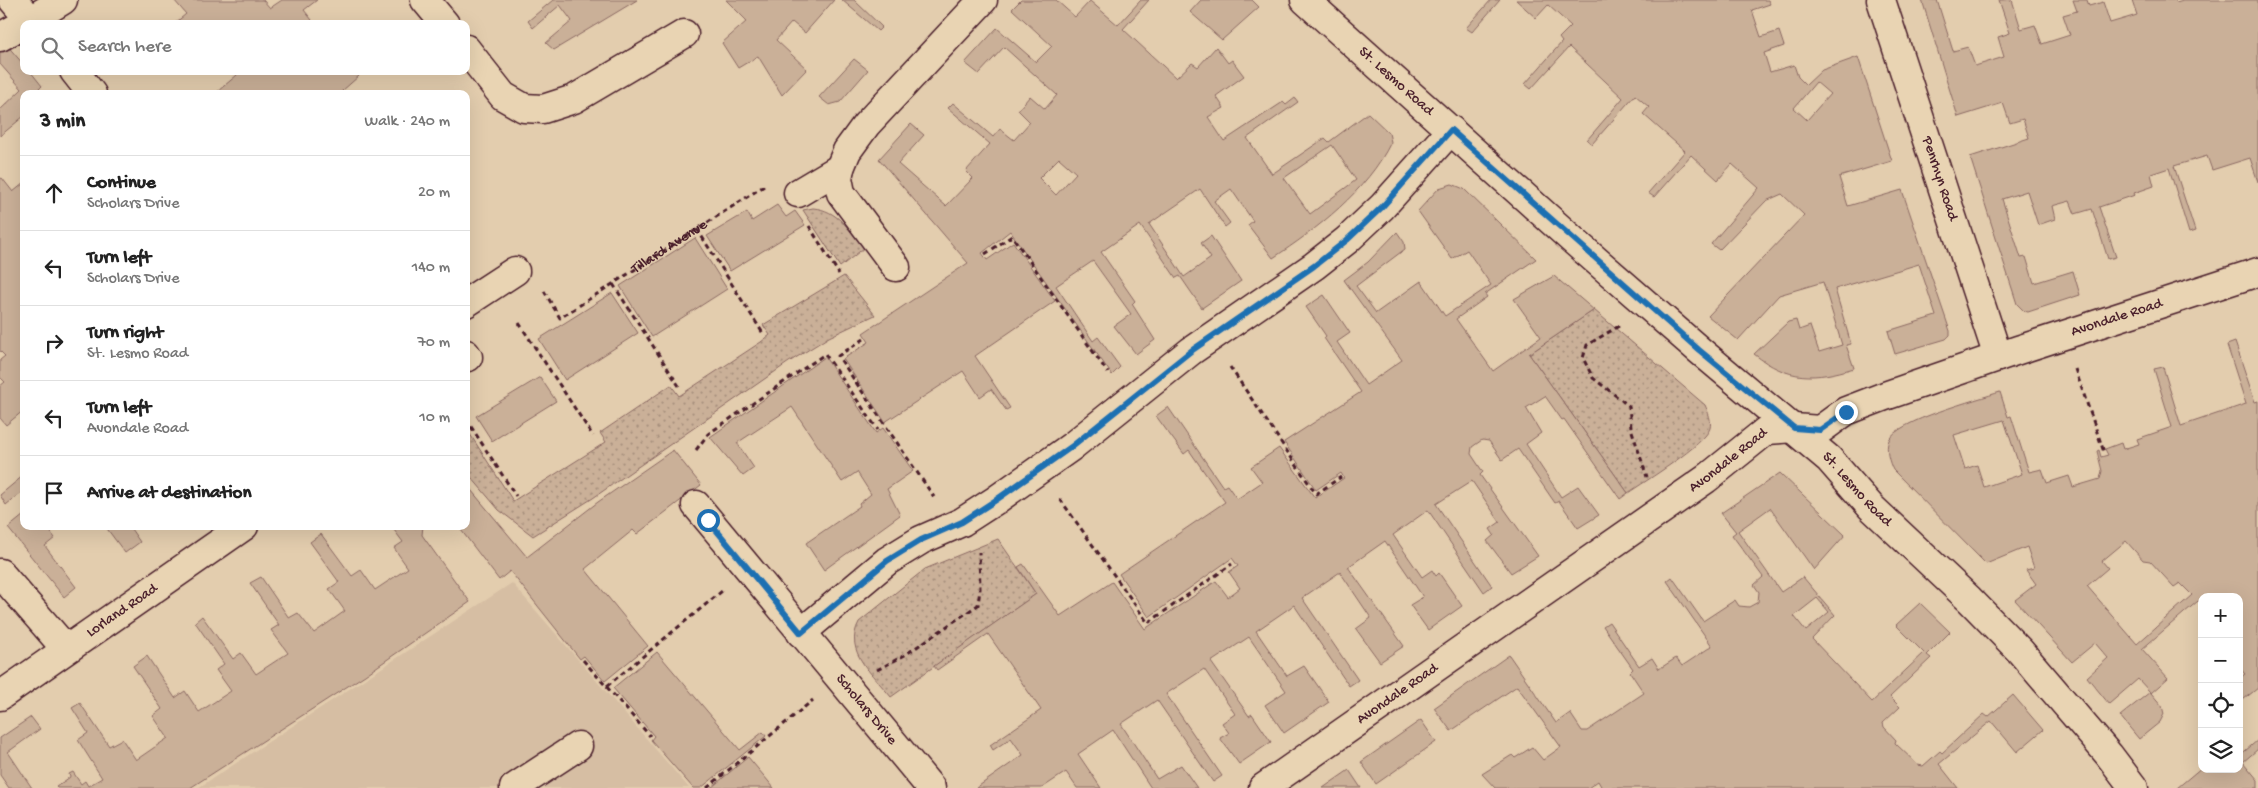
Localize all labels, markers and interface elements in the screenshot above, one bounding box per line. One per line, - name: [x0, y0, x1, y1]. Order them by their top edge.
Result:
- search box: [20, 20, 470, 75]
- icon: search: [38, 34, 66, 62]
- text: Search here: [78, 36, 172, 59]
- street label: St. Lesmo Road: [1354, 43, 1438, 121]
- text: 3 min: [40, 110, 85, 135]
- text: Walk · 240 m: [365, 113, 450, 132]
- street label: Penrhyn Road: [1917, 133, 1962, 224]
- text: Continue: [87, 172, 156, 195]
- icon: ahead: [40, 179, 68, 207]
- text: 20 m: [418, 184, 450, 203]
- text: Scholars Drive: [87, 195, 179, 214]
- street label: Tillard Avenue: [627, 216, 711, 279]
- text: Turn left: [87, 247, 151, 270]
- icon: left: [40, 254, 68, 282]
- text: 140 m: [412, 259, 450, 278]
- text: Scholars Drive: [87, 270, 179, 289]
- street label: Avondale Road: [2069, 294, 2166, 341]
- text: Turn right: [87, 322, 163, 345]
- icon: right: [40, 329, 68, 357]
- text: 70 m: [417, 334, 450, 353]
- text: St. Lesmo Road: [87, 345, 188, 364]
- text: Turn left: [87, 397, 151, 420]
- route end: [1835, 401, 1858, 424]
- icon: left: [40, 404, 68, 432]
- text: 10 m: [419, 409, 450, 428]
- text: Avondale Road: [87, 420, 188, 439]
- street label: Avondale Road: [1686, 423, 1772, 497]
- street label: St. Lesmo Road: [1819, 448, 1896, 532]
- icon: arrive: [40, 479, 68, 507]
- text: Arrive at destination: [87, 482, 251, 505]
- route start: [697, 509, 720, 532]
- street label: Lorland Road: [83, 579, 162, 642]
- map controls: [2198, 593, 2243, 773]
- button: +: [2198, 593, 2243, 638]
- button: −: [2198, 638, 2243, 683]
- street label: Avondale Road: [1353, 659, 1443, 729]
- street label: Scholars Drive: [831, 671, 901, 749]
- button: locate: [2198, 683, 2243, 728]
- button: layers: [2198, 728, 2243, 773]

